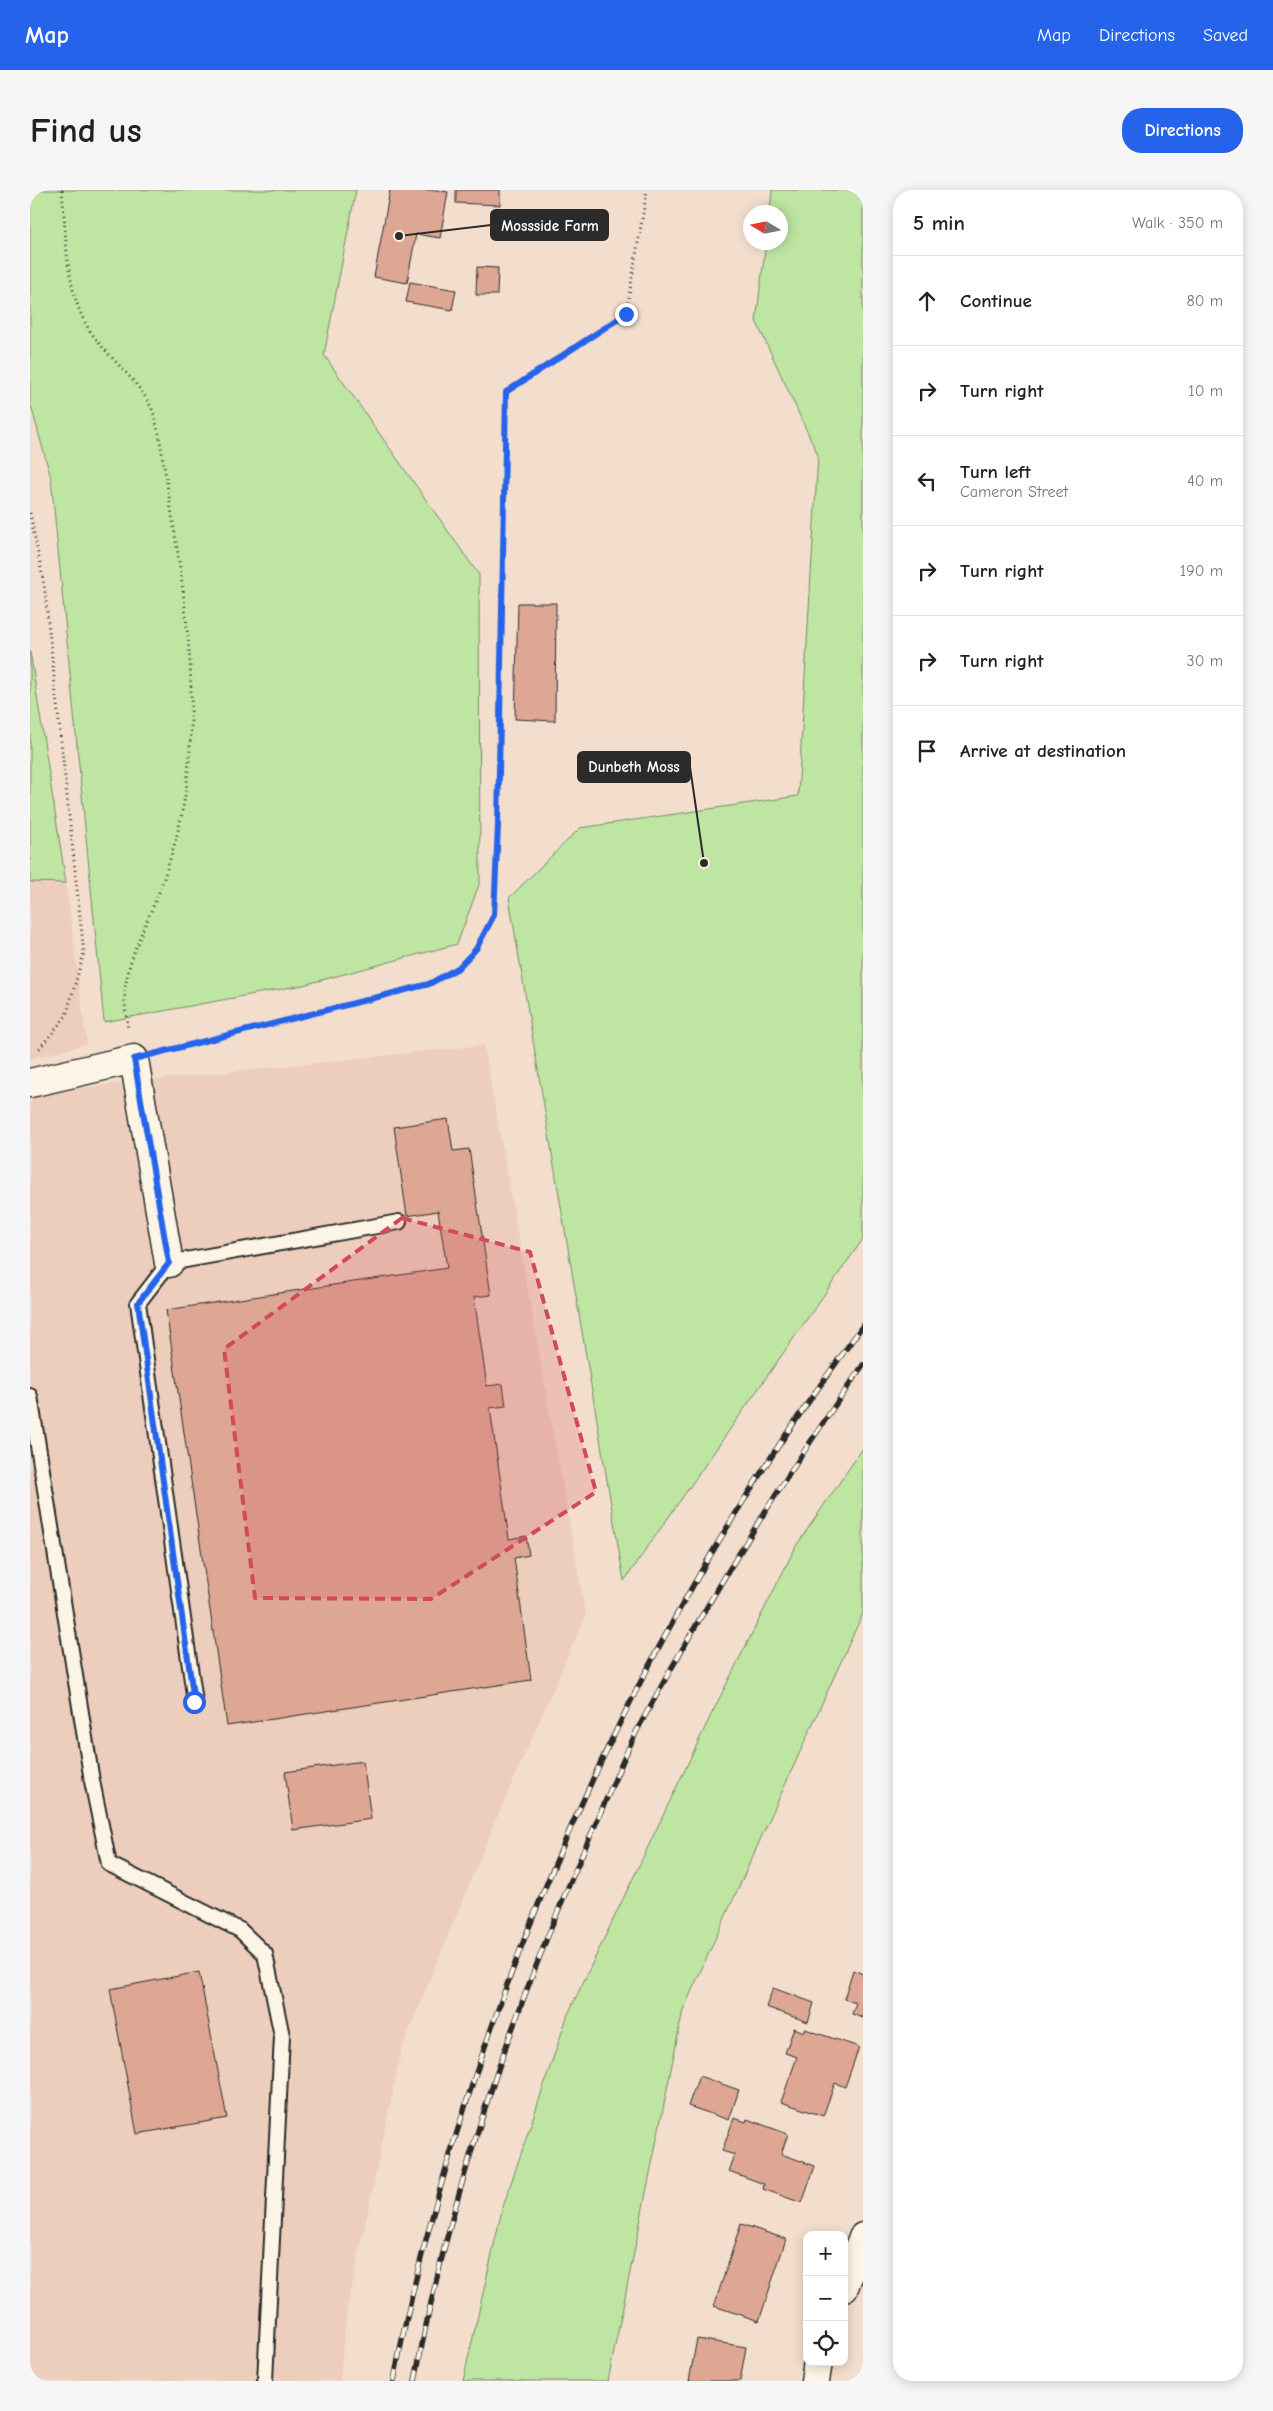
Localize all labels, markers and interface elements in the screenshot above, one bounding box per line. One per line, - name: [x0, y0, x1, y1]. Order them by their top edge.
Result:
- text: Map: [25, 21, 69, 49]
- text: Map: [1037, 25, 1071, 46]
- text: Directions: [1099, 25, 1175, 46]
- text: Saved: [1203, 25, 1248, 46]
- button: Directions: [1122, 108, 1243, 153]
- text: Find us: [30, 110, 142, 151]
- north arrow: [743, 205, 788, 250]
- callout: Mossside Farm: [491, 210, 608, 240]
- text: 5 min: [913, 211, 965, 235]
- text: Walk · 350 m: [1132, 214, 1223, 232]
- text: Mossside Farm: [501, 217, 599, 235]
- icon: ahead: [913, 287, 941, 315]
- text: Continue: [960, 290, 1032, 312]
- text: 80 m: [1186, 292, 1223, 310]
- route end: [615, 303, 638, 326]
- icon: right: [913, 377, 941, 405]
- text: Turn right: [960, 380, 1044, 402]
- text: 10 m: [1188, 382, 1223, 400]
- text: Turn left: [960, 461, 1031, 483]
- icon: left: [913, 467, 941, 495]
- text: 40 m: [1187, 472, 1223, 490]
- text: Cameron Street: [960, 483, 1068, 501]
- icon: right: [913, 557, 941, 585]
- text: Turn right: [960, 560, 1044, 582]
- text: 190 m: [1180, 562, 1223, 580]
- icon: right: [913, 647, 941, 675]
- text: Turn right: [960, 650, 1044, 672]
- text: 30 m: [1187, 652, 1223, 670]
- icon: arrive: [913, 737, 941, 765]
- text: Arrive at destination: [960, 740, 1126, 762]
- callout: Dunbeth Moss: [578, 752, 690, 782]
- text: Dunbeth Moss: [588, 758, 680, 776]
- route start: [183, 1691, 206, 1714]
- map controls: [803, 2231, 848, 2366]
- button: +: [803, 2231, 848, 2276]
- button: −: [803, 2276, 848, 2321]
- button: locate: [803, 2321, 848, 2366]

